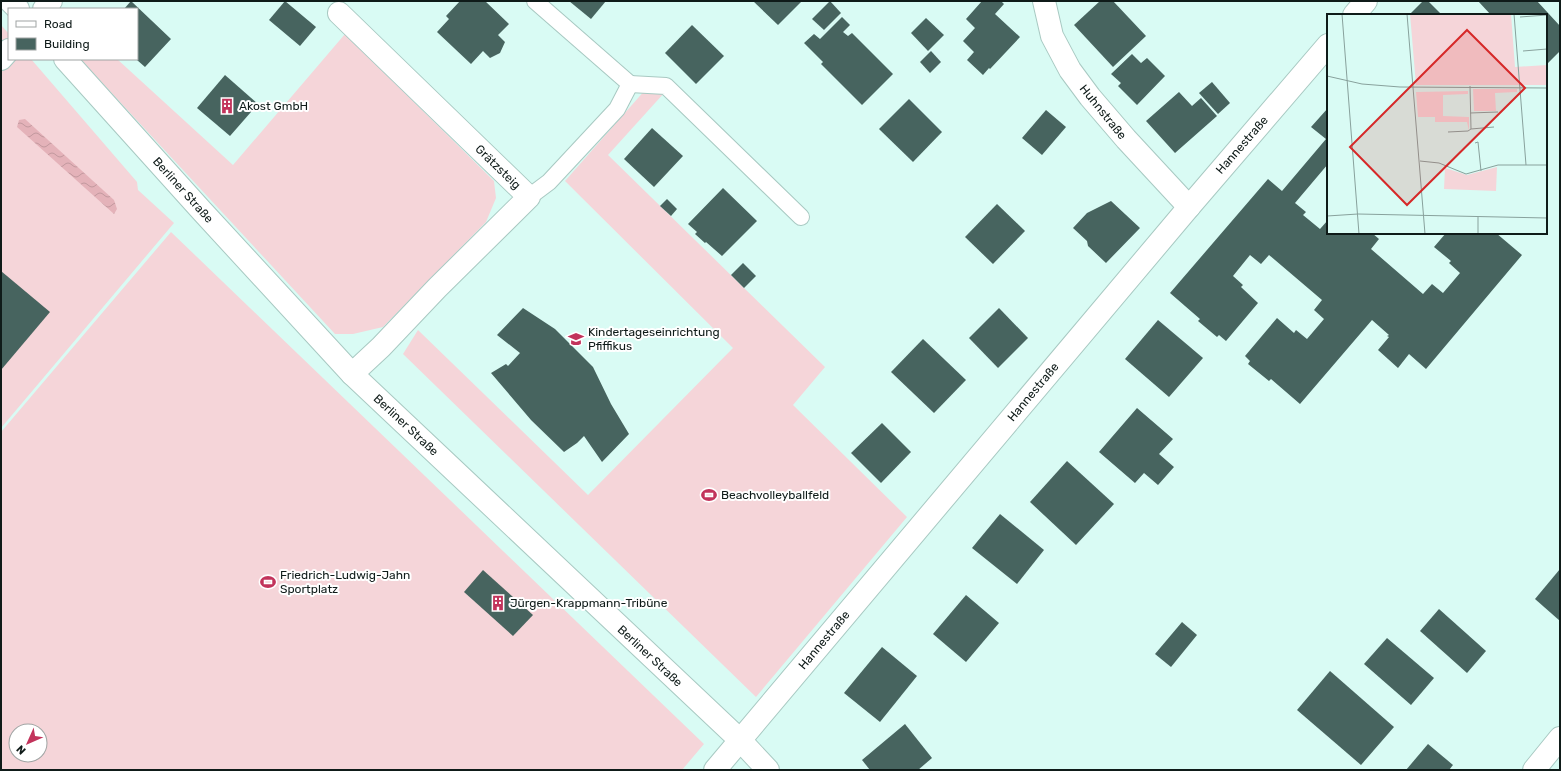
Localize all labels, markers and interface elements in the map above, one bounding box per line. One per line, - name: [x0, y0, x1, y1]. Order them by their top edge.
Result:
- legend: [8, 8, 138, 60]
- inset map: [1327, 14, 1547, 234]
- text: Road: [44, 17, 72, 31]
- text: Building: [44, 37, 90, 51]
- street label: Huhnstraße: [1077, 82, 1129, 142]
- building icon: Akost GmbH: [218, 97, 236, 115]
- place label: Akost GmbH: [239, 99, 308, 113]
- street label: Hannestraße: [1213, 113, 1271, 177]
- street label: Grätzsteig: [472, 142, 524, 192]
- street label: Berliner Straße: [150, 154, 216, 226]
- place label: Kindertageseinrichtung Pfiffikus: [588, 325, 720, 353]
- school or university icon: Kindertageseinrichtung Pfiffikus: [567, 330, 585, 348]
- street label: Hannestraße: [1004, 360, 1062, 424]
- street label: Berliner Straße: [371, 391, 441, 459]
- sports icon: Beachvolleyballfeld: [700, 486, 718, 504]
- place label: Beachvolleyballfeld: [721, 488, 829, 502]
- place label: Friedrich-Ludwig-Jahn Sportplatz: [280, 568, 410, 596]
- sports icon: Friedrich-Ludwig-Jahn Sportplatz: [259, 573, 277, 591]
- building icon: Jürgen-Krappmann-Tribüne: [489, 594, 507, 612]
- place label: Jürgen-Krappmann-Tribüne: [510, 596, 668, 610]
- street label: Hannestraße: [795, 608, 853, 672]
- street label: Berliner Straße: [615, 622, 685, 690]
- north arrow: [8, 723, 48, 763]
- text: N: [14, 742, 29, 757]

